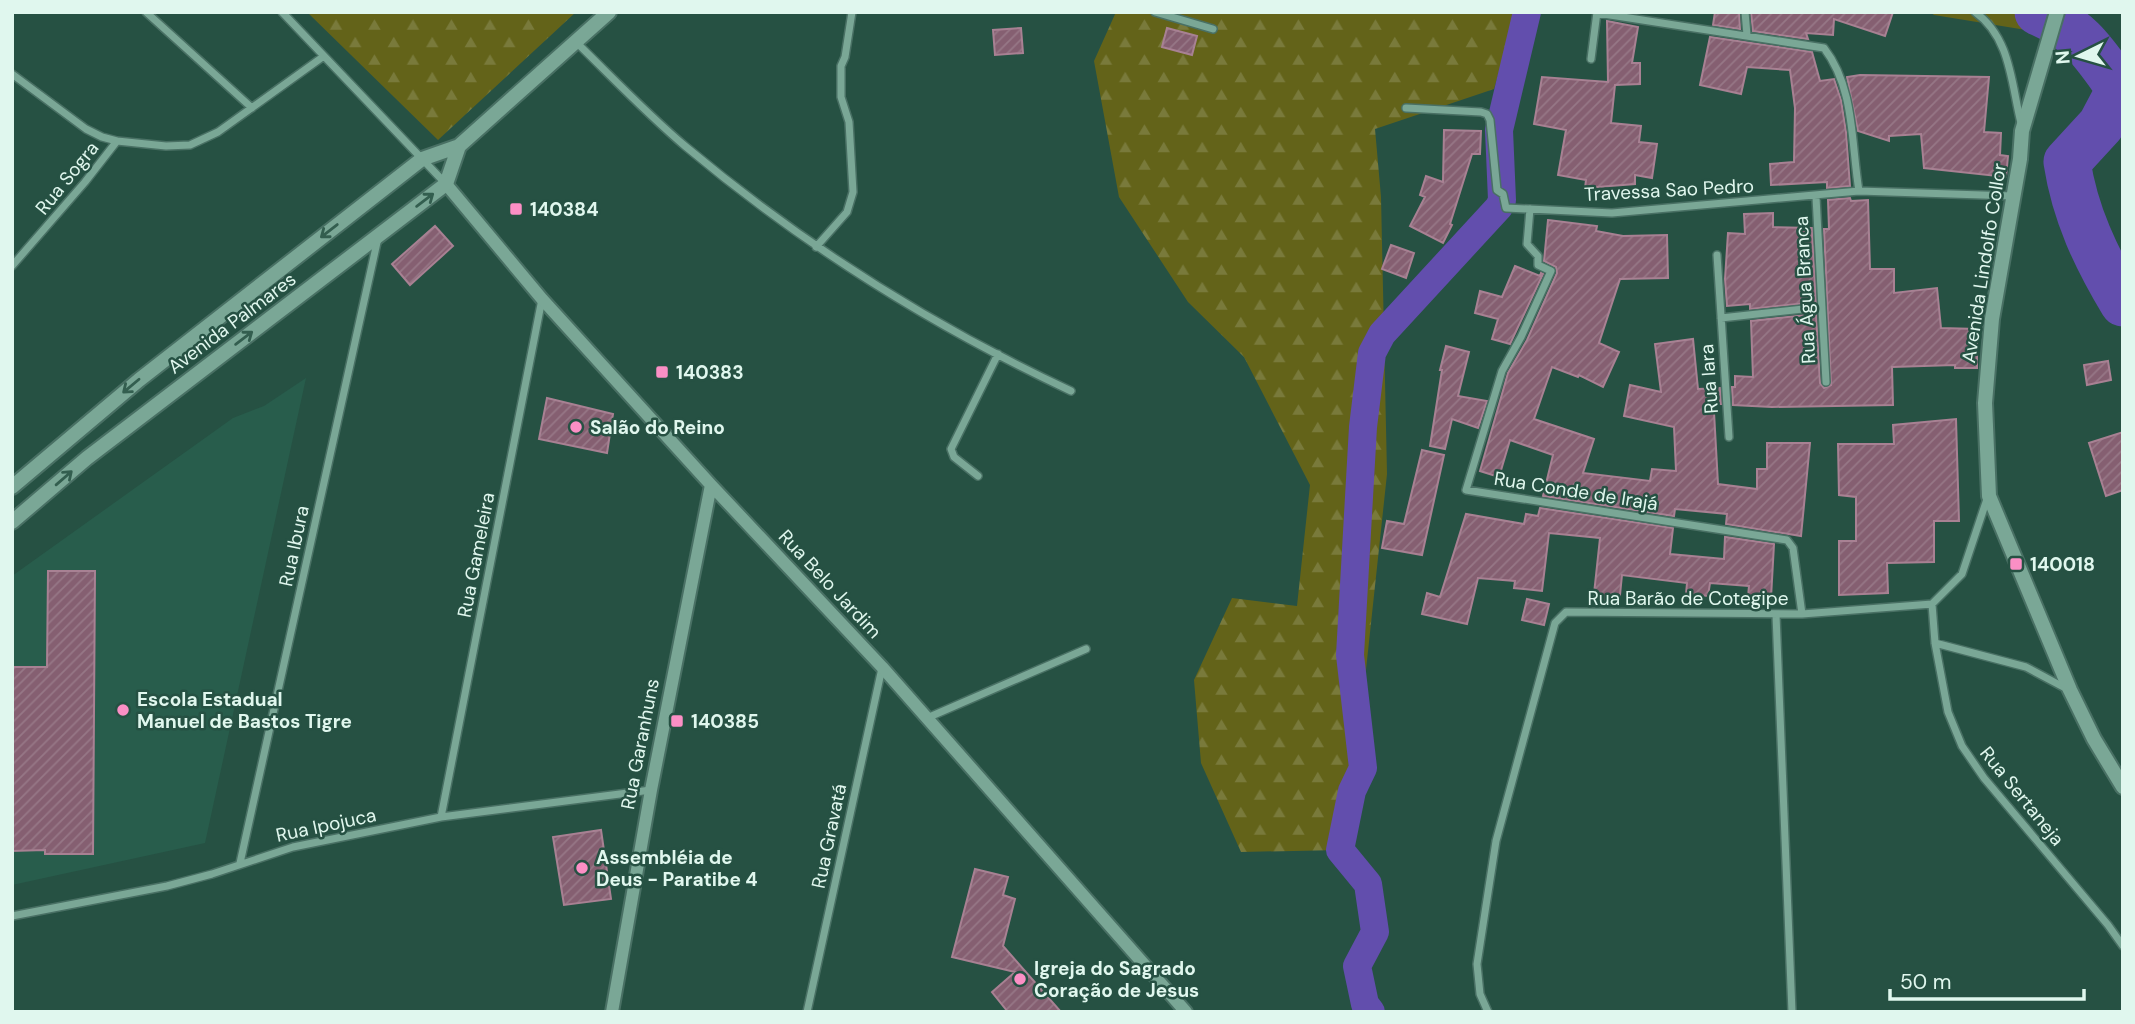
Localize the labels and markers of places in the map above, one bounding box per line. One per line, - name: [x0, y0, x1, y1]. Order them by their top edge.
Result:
- place label: 140384: [530, 197, 598, 222]
- marker: 140384: [508, 201, 524, 217]
- place label: 140383: [676, 360, 744, 385]
- marker: 140383: [654, 364, 670, 380]
- place label: Salão do Reino: [590, 415, 725, 440]
- marker: Salão do Reino: [568, 419, 584, 435]
- place label: 140018: [2030, 552, 2095, 577]
- marker: 140018: [2008, 556, 2024, 572]
- place label: Escola Estadual Manuel de Bastos Tigre: [137, 687, 352, 734]
- marker: Escola Estadual Manuel de Bastos Tigre: [115, 702, 131, 718]
- place label: 140385: [691, 709, 759, 734]
- marker: 140385: [669, 713, 685, 729]
- place label: Assembléia de Deus - Paratibe 4: [596, 845, 758, 892]
- marker: Assembléia de Deus - Paratibe 4: [574, 860, 590, 876]
- place label: Igreja do Sagrado Coração de Jesus: [1034, 956, 1199, 1003]
- marker: Igreja do Sagrado Coração de Jesus: [1012, 971, 1028, 987]

